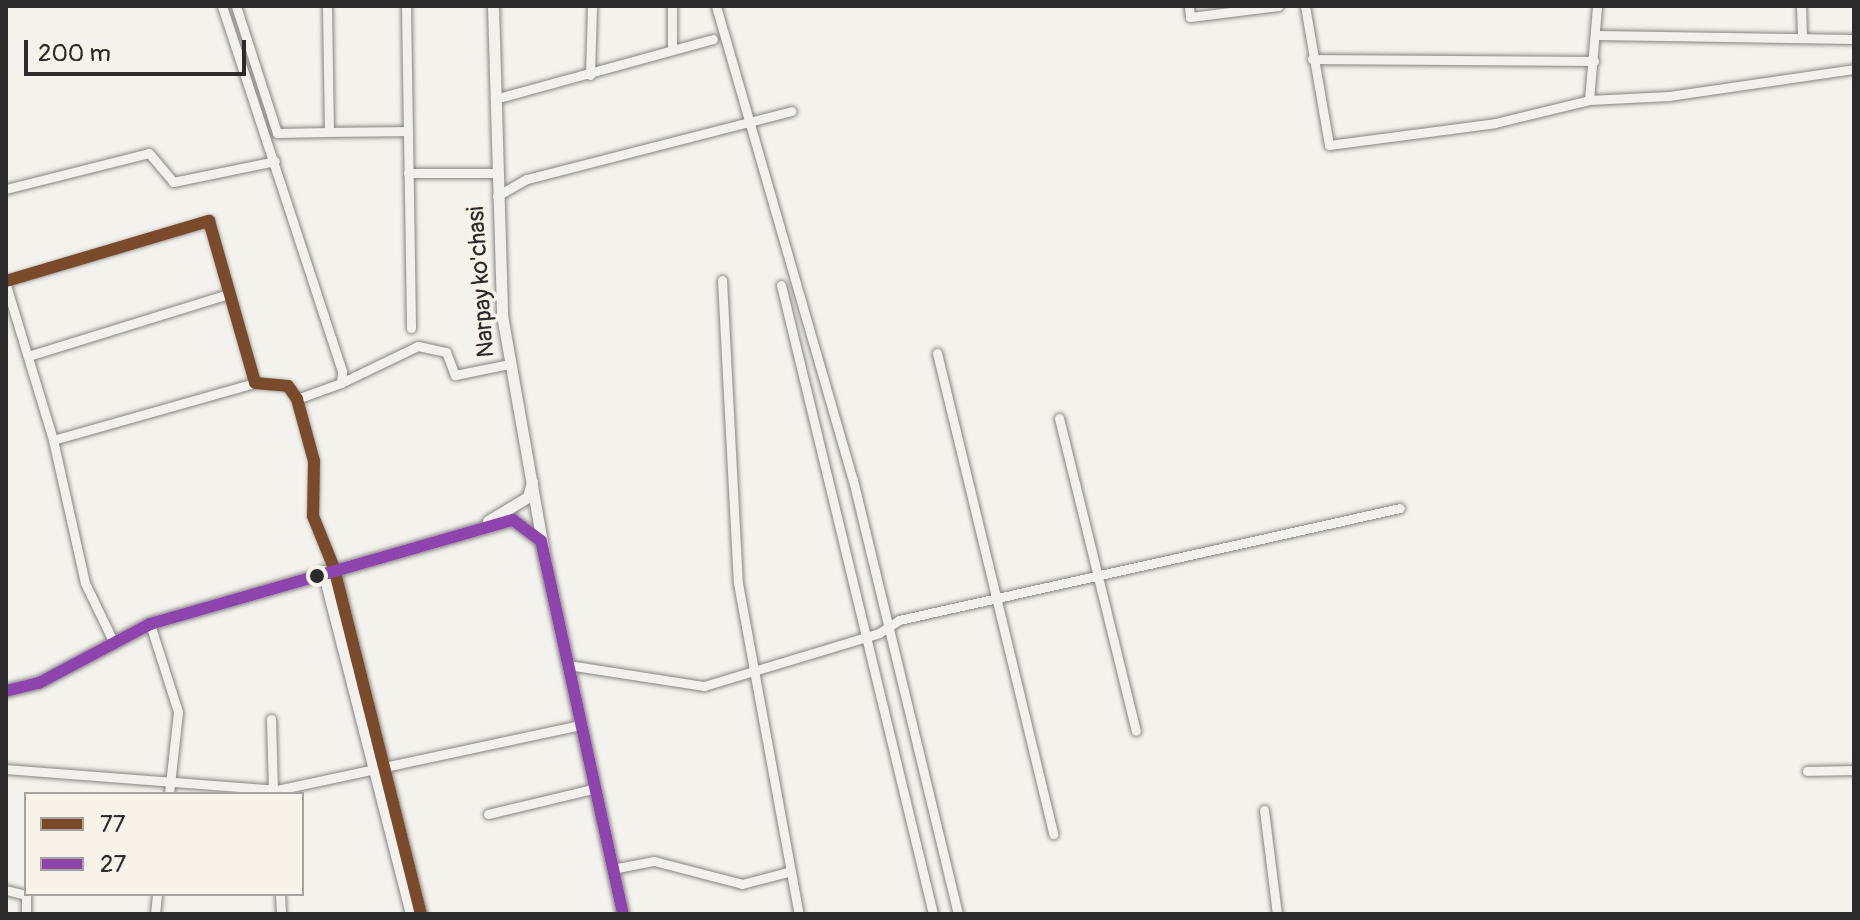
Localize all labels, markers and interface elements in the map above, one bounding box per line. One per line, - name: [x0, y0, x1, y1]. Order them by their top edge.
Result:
- scale bar: [28, 24, 250, 74]
- text: 200 m: [38, 39, 111, 68]
- street label: Narpay ko'chasi: [461, 206, 501, 358]
- unlabelled marker: [309, 568, 325, 584]
- legend: [24, 792, 304, 896]
- text: 77: [100, 810, 125, 839]
- text: 27: [100, 850, 126, 879]

